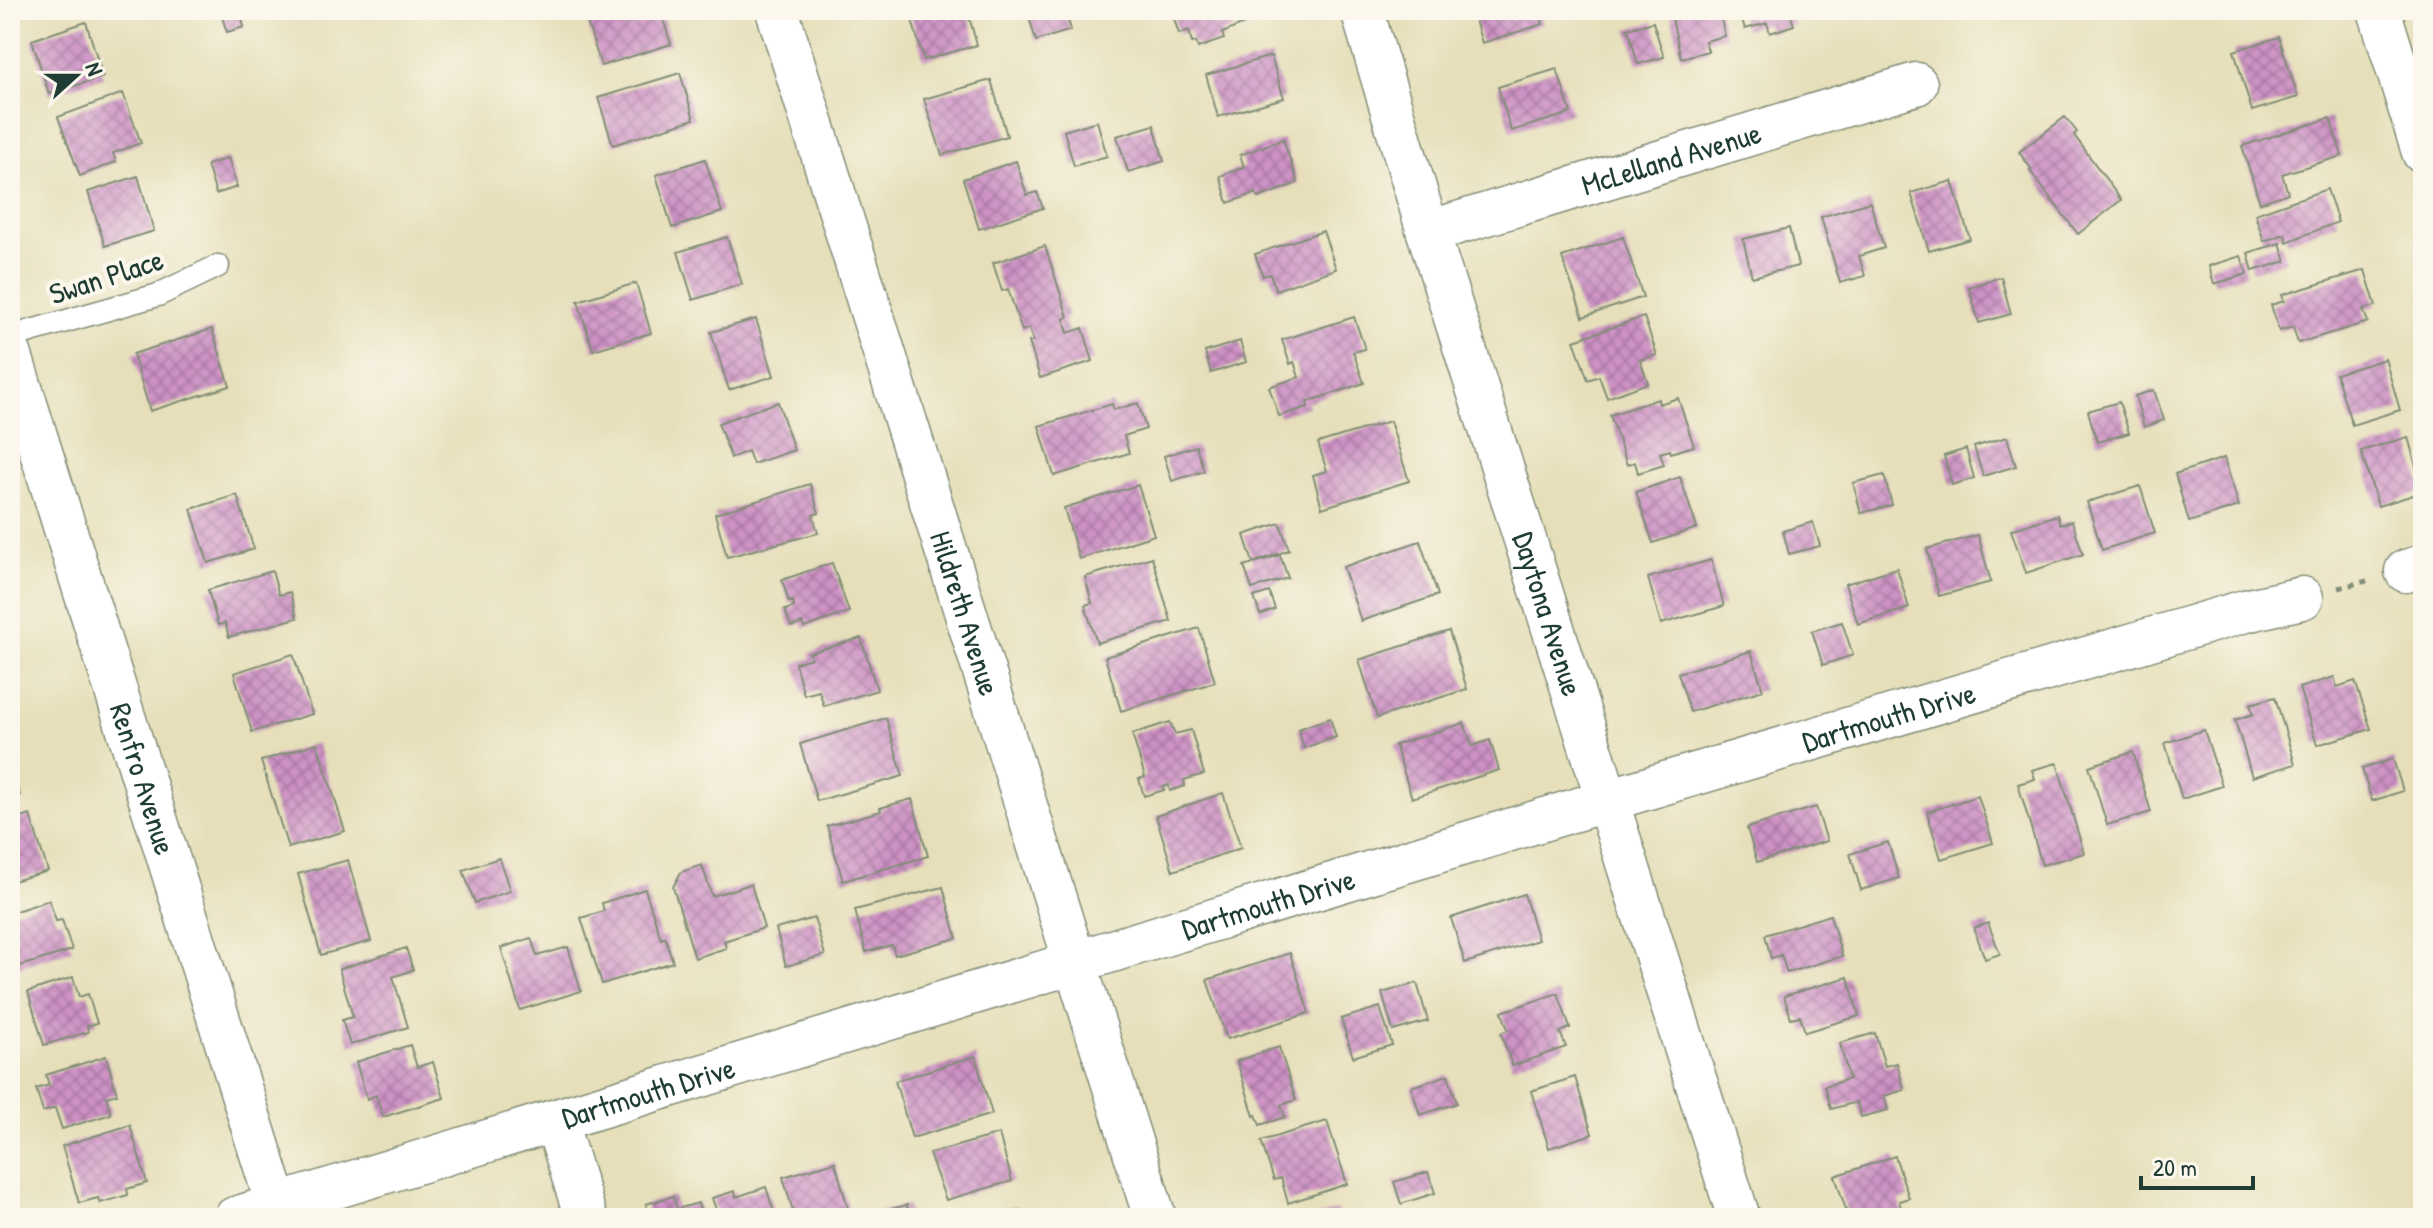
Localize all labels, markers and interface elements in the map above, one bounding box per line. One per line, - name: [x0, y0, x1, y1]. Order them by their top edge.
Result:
- north arrow: [36, 36, 116, 116]
- text: N: [79, 58, 111, 80]
- street label: McLelland Avenue: [1576, 112, 1766, 204]
- street label: Swan Place: [44, 239, 168, 313]
- street label: Hildreth Avenue: [921, 526, 1010, 700]
- street label: Daytona Avenue: [1504, 527, 1593, 701]
- street label: Dartmouth Drive: [1797, 672, 1980, 761]
- street label: Renfro Avenue: [101, 698, 186, 859]
- street label: Dartmouth Drive: [1177, 858, 1360, 949]
- street label: Dartmouth Drive: [557, 1047, 740, 1137]
- scale bar: [2141, 1140, 2253, 1190]
- text: 20 m: [2153, 1151, 2197, 1183]

